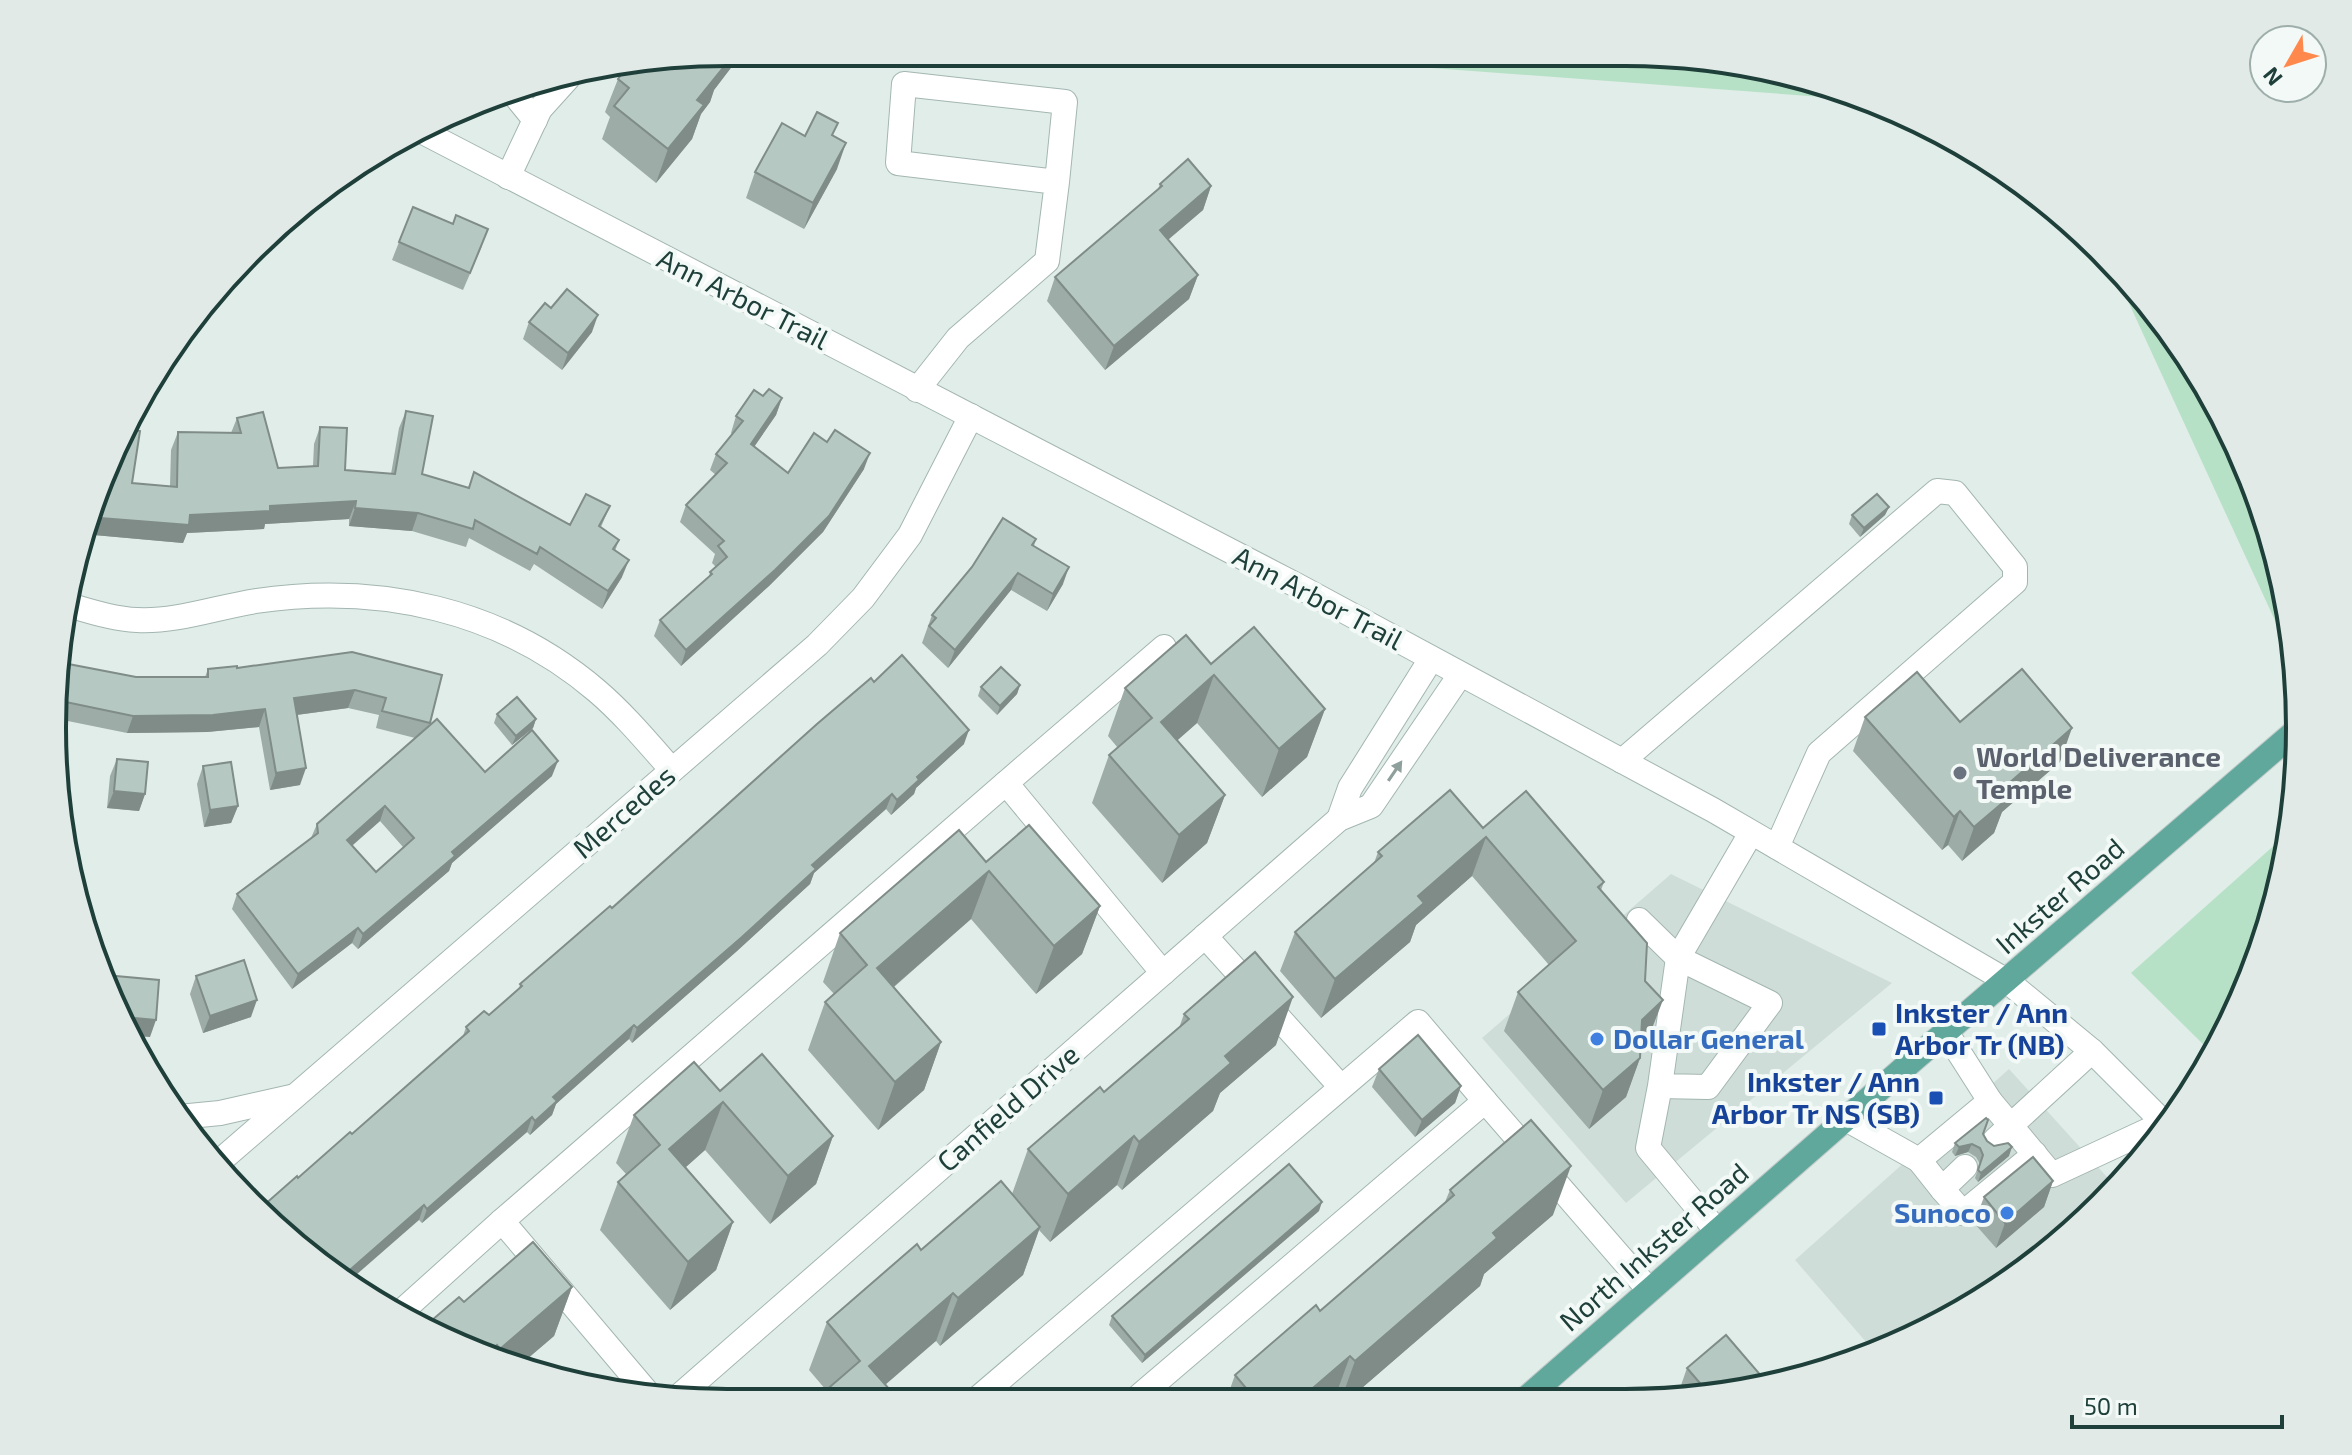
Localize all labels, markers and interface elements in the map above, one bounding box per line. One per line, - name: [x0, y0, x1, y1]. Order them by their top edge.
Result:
- north arrow: [2248, 24, 2328, 104]
- text: N: [2257, 63, 2287, 92]
- street label: Ann Arbor Trail: [652, 240, 835, 356]
- street label: Ann Arbor Trail: [1228, 538, 1410, 657]
- place label: World Deliverance Temple: [1976, 739, 2221, 805]
- street label: Mercedes: [565, 758, 681, 865]
- one-way arrow: [1388, 760, 1403, 781]
- marker: World Deliverance Temple: [1951, 764, 1969, 782]
- street label: Inkster Road: [1988, 830, 2131, 960]
- place label: Inkster / Ann Arbor Tr (NB): [1895, 995, 2068, 1061]
- marker: Inkster / Ann Arbor Tr (NB): [1870, 1020, 1888, 1038]
- place label: Dollar General: [1613, 1021, 1805, 1055]
- marker: Dollar General: [1588, 1030, 1606, 1048]
- street label: Canfield Drive: [930, 1036, 1085, 1178]
- place label: Inkster / Ann Arbor Tr NS (SB): [1712, 1064, 1920, 1130]
- marker: Inkster / Ann Arbor Tr NS (SB): [1927, 1089, 1945, 1107]
- street label: North Inkster Road: [1552, 1155, 1755, 1338]
- place label: Sunoco: [1894, 1195, 1991, 1229]
- marker: Sunoco: [1998, 1204, 2016, 1222]
- scale bar: [2072, 1379, 2282, 1429]
- text: 50 m: [2084, 1391, 2138, 1420]

